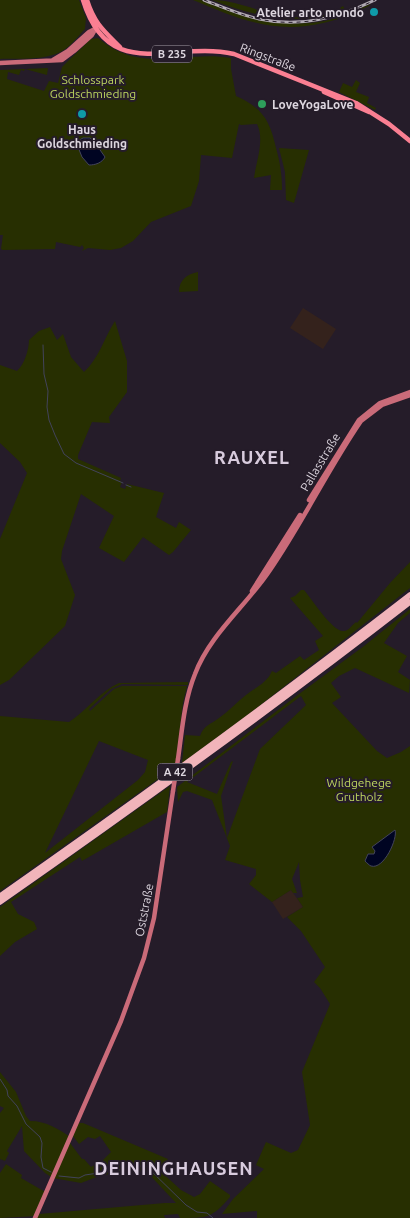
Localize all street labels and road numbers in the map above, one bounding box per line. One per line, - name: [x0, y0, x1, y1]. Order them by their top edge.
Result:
- street label: Ringstraße: [238, 40, 298, 74]
- road number: B 235: [152, 46, 192, 62]
- street label: Pallasstraße: [298, 431, 342, 493]
- road number: A 42: [158, 764, 192, 780]
- street label: Oststraße: [132, 882, 156, 938]

